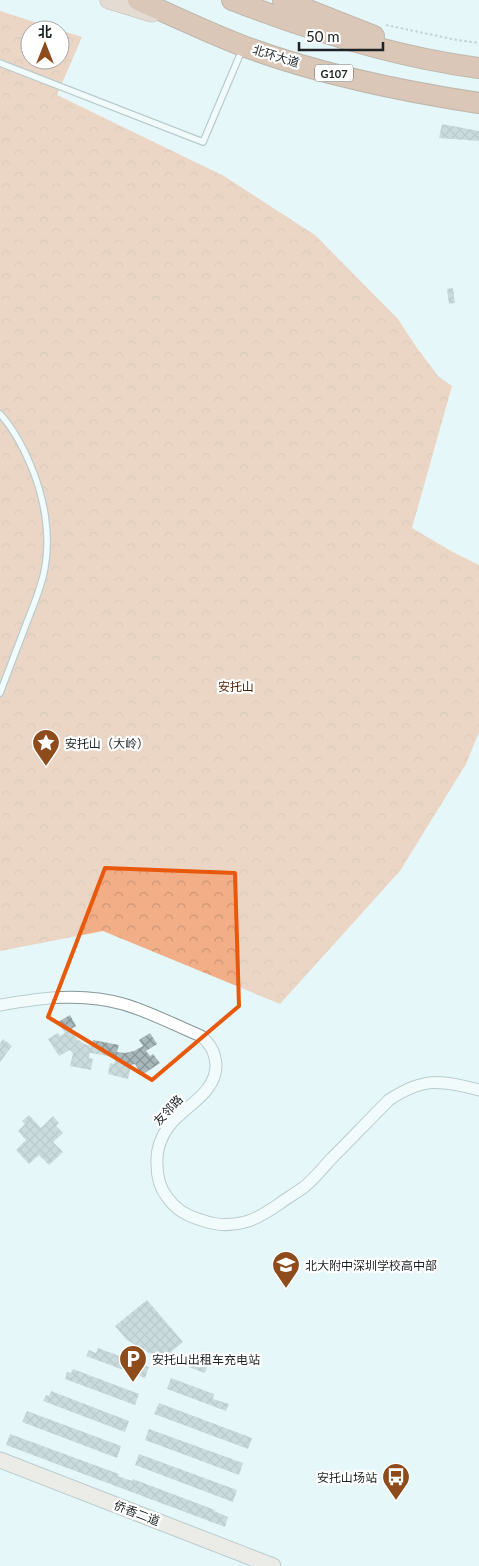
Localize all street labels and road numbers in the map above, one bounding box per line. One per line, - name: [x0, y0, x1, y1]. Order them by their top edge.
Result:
- street label: 北环大道: [251, 42, 301, 70]
- road number: G107: [315, 64, 353, 82]
- street label: 友邻路: [150, 1092, 186, 1128]
- street label: 侨香二道: [112, 1497, 162, 1529]

